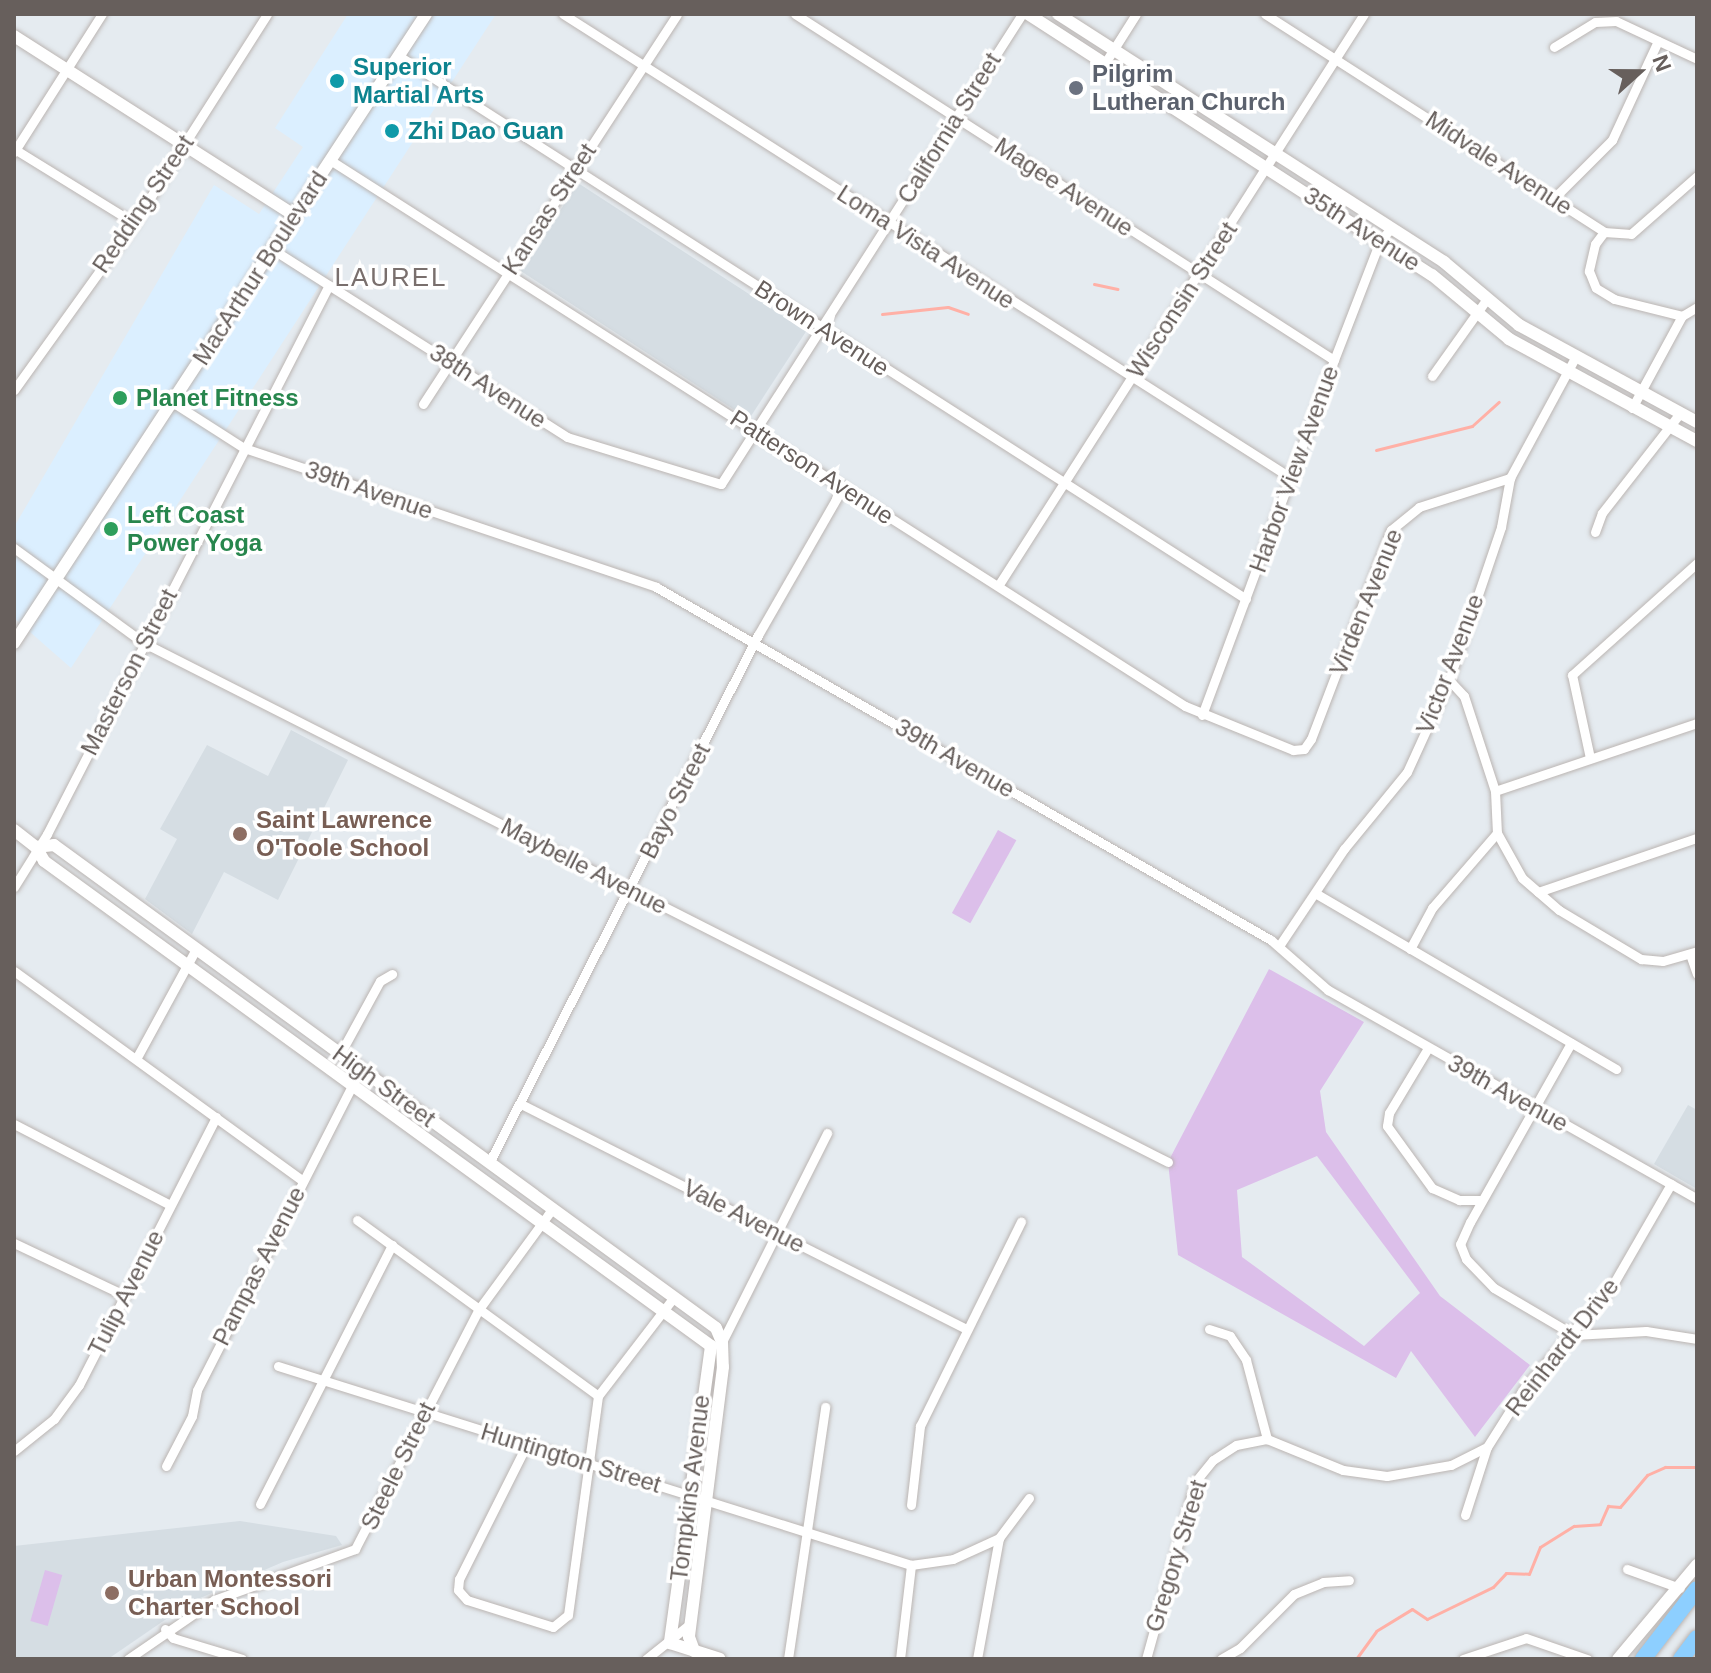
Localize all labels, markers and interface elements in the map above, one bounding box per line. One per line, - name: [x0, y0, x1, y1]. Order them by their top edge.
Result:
- north arrow: [1599, 32, 1679, 112]
- street label: California Street: [891, 47, 1007, 209]
- text: N: [1647, 51, 1676, 75]
- place label: Superior Martial Arts: [353, 53, 485, 109]
- place label: Pilgrim Lutheran Church: [1092, 60, 1285, 116]
- marker: Superior Martial Arts: [328, 72, 346, 90]
- marker: Pilgrim Lutheran Church: [1067, 79, 1085, 97]
- street label: Midvale Avenue: [1420, 105, 1578, 221]
- place label: Zhi Dao Guan: [408, 117, 564, 145]
- marker: Zhi Dao Guan: [383, 122, 401, 140]
- street label: Redding Street: [86, 130, 200, 278]
- street label: Magee Avenue: [989, 131, 1139, 243]
- street label: Kansas Street: [496, 138, 602, 280]
- street label: MacArthur Boulevard: [187, 166, 333, 370]
- street label: Loma Vista Avenue: [831, 178, 1021, 316]
- street label: 35th Avenue: [1298, 180, 1426, 278]
- street label: Wisconsin Street: [1121, 217, 1243, 383]
- district label: LAUREL: [334, 262, 448, 294]
- street label: Brown Avenue: [749, 274, 895, 382]
- street label: 38th Avenue: [424, 337, 552, 435]
- street label: Harbor View Avenue: [1243, 361, 1345, 577]
- place label: Planet Fitness: [136, 384, 299, 412]
- marker: Planet Fitness: [111, 389, 129, 407]
- street label: Patterson Avenue: [724, 403, 900, 531]
- street label: 39th Avenue: [301, 455, 437, 525]
- place label: Left Coast Power Yoga: [127, 501, 263, 557]
- marker: Left Coast Power Yoga: [102, 520, 120, 538]
- street label: Virden Avenue: [1323, 524, 1409, 680]
- street label: Masterson Street: [75, 584, 183, 760]
- street label: Victor Avenue: [1410, 589, 1490, 739]
- street label: 39th Avenue: [890, 712, 1020, 804]
- street label: Bayo Street: [634, 739, 716, 863]
- place label: Saint Lawrence O'Toole School: [256, 806, 432, 862]
- street label: Maybelle Avenue: [496, 811, 672, 921]
- marker: Saint Lawrence O'Toole School: [231, 825, 249, 843]
- street label: High Street: [327, 1039, 441, 1133]
- street label: 39th Avenue: [1442, 1048, 1574, 1138]
- street label: Vale Avenue: [678, 1173, 810, 1259]
- street label: Pampas Avenue: [206, 1181, 312, 1351]
- street label: Tulip Avenue: [82, 1225, 170, 1361]
- street label: Reinhardt Drive: [1499, 1272, 1625, 1422]
- street label: Tompkins Avenue: [664, 1392, 716, 1584]
- street label: Steele Street: [355, 1397, 441, 1535]
- street label: Huntington Street: [477, 1417, 665, 1499]
- street label: Gregory Street: [1139, 1477, 1213, 1635]
- place label: Urban Montessori Charter School: [128, 1565, 332, 1621]
- marker: Urban Montessori Charter School: [103, 1584, 121, 1602]

